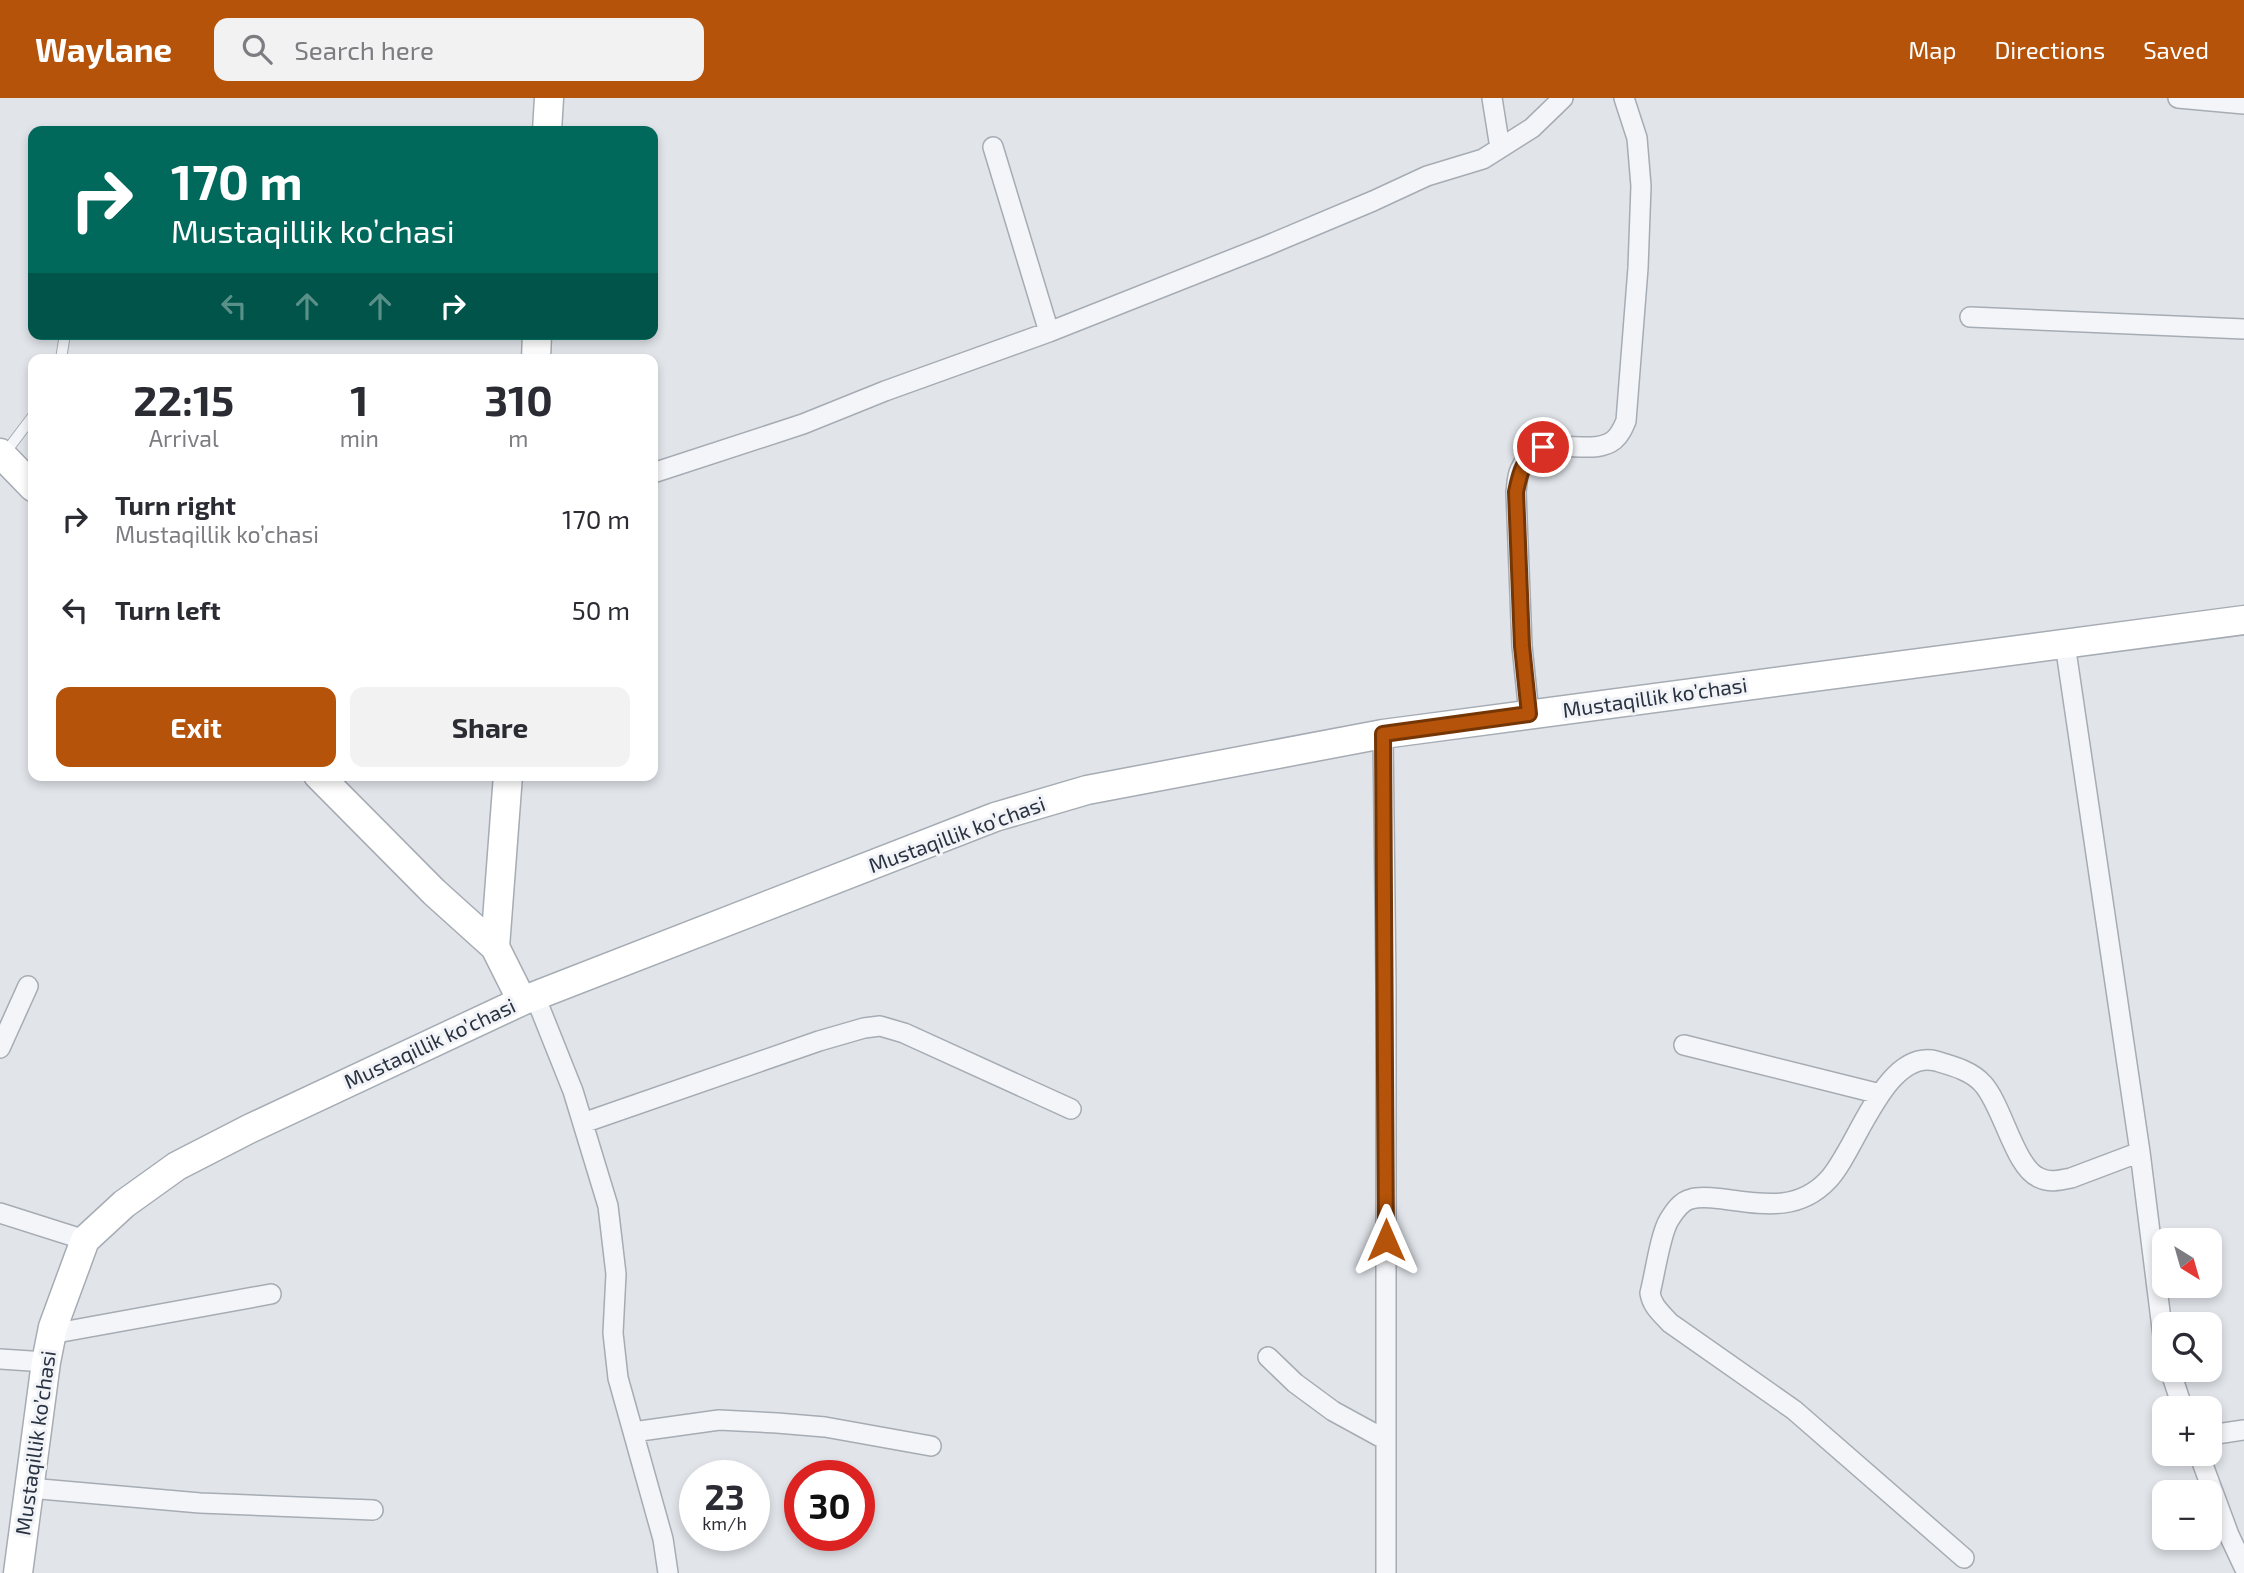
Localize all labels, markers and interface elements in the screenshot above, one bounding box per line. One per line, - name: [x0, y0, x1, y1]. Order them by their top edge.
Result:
- search box: [214, 18, 704, 81]
- text: Waylane: [35, 29, 172, 69]
- icon: search: [238, 30, 276, 68]
- text: Search here: [294, 34, 434, 65]
- text: Map: [1908, 35, 1956, 64]
- text: Directions: [1994, 35, 2105, 64]
- text: Saved: [2143, 35, 2209, 64]
- text: 170 m: [171, 151, 303, 210]
- icon: right: [56, 154, 147, 245]
- text: Mustaqillik ko’chasi: [171, 211, 455, 249]
- icon: left: [215, 287, 253, 325]
- icon: ahead: [288, 287, 326, 325]
- icon: ahead: [361, 287, 399, 325]
- icon: right: [434, 287, 472, 325]
- text: 22:15: [133, 374, 234, 424]
- text: 1: [350, 374, 368, 424]
- text: 310: [484, 374, 553, 424]
- pin: [1513, 417, 1573, 477]
- text: Arrival: [149, 424, 219, 452]
- text: min: [340, 424, 379, 452]
- text: m: [508, 424, 529, 452]
- icon: arrive: [1524, 428, 1562, 466]
- text: Turn right: [115, 489, 236, 520]
- icon: right: [56, 500, 94, 538]
- text: 170 m: [562, 503, 630, 534]
- text: Mustaqillik ko’chasi: [115, 520, 319, 548]
- icon: left: [56, 591, 94, 629]
- text: Turn left: [115, 594, 221, 625]
- text: 50 m: [572, 594, 630, 625]
- street label: Mustaqillik ko’chasi: [1561, 671, 1749, 722]
- button: Exit: [56, 687, 336, 767]
- button: Share: [350, 687, 630, 767]
- street label: Mustaqillik ko’chasi: [865, 790, 1048, 877]
- street label: Mustaqillik ko’chasi: [340, 992, 519, 1093]
- position arrow: [1349, 1203, 1423, 1277]
- north arrow: [2152, 1228, 2222, 1298]
- map controls: [2152, 1228, 2222, 1550]
- button: search: [2152, 1312, 2222, 1382]
- street label: Mustaqillik ko’chasi: [9, 1349, 60, 1537]
- button: +: [2152, 1396, 2222, 1466]
- speed limit sign: 30: [784, 1460, 875, 1551]
- text: 23: [704, 1475, 745, 1517]
- button: −: [2152, 1480, 2222, 1550]
- text: km/h: [702, 1512, 747, 1534]

